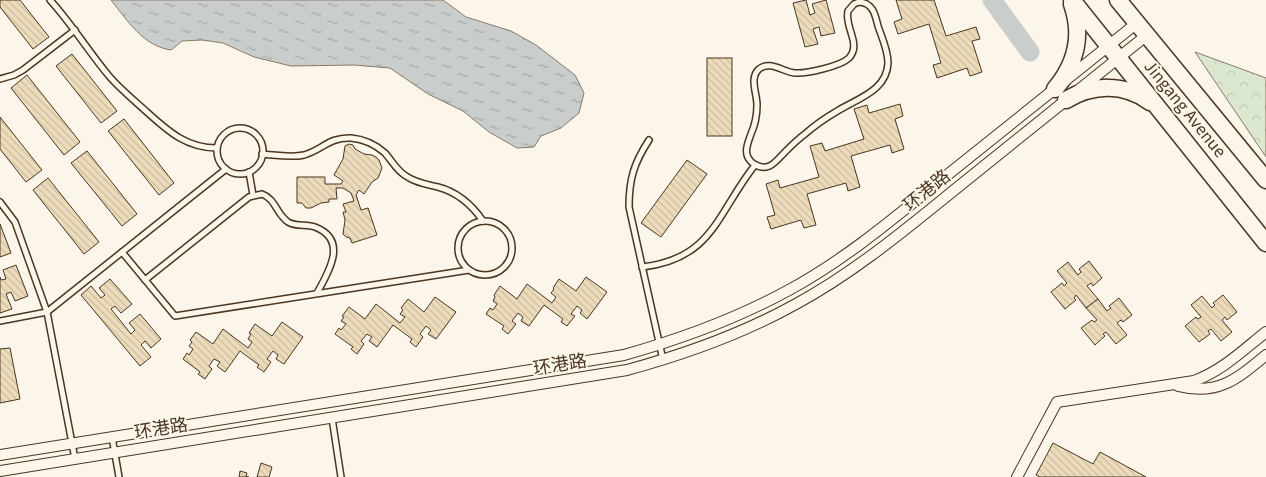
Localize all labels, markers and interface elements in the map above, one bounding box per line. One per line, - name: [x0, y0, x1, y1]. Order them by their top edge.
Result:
- street label: Jingang Avenue: [1138, 55, 1232, 163]
- street label: 环港路: [898, 164, 956, 218]
- street label: 环港路: [531, 348, 589, 382]
- street label: 环港路: [132, 412, 190, 446]

